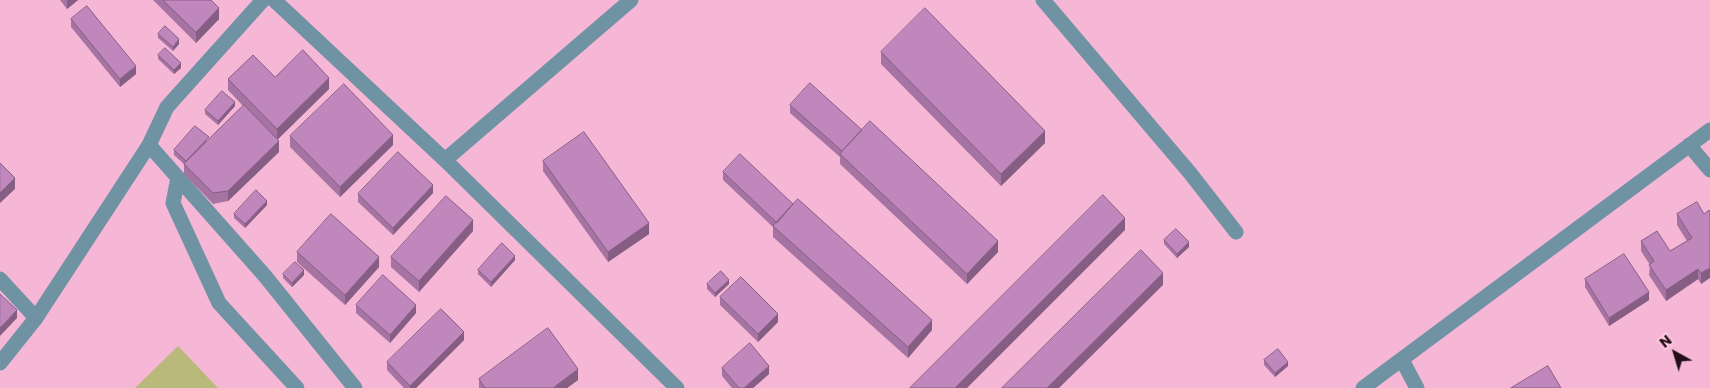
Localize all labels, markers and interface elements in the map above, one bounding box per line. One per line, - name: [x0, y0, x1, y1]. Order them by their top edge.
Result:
- north arrow: [1650, 328, 1700, 378]
- text: N: [1655, 330, 1676, 352]

